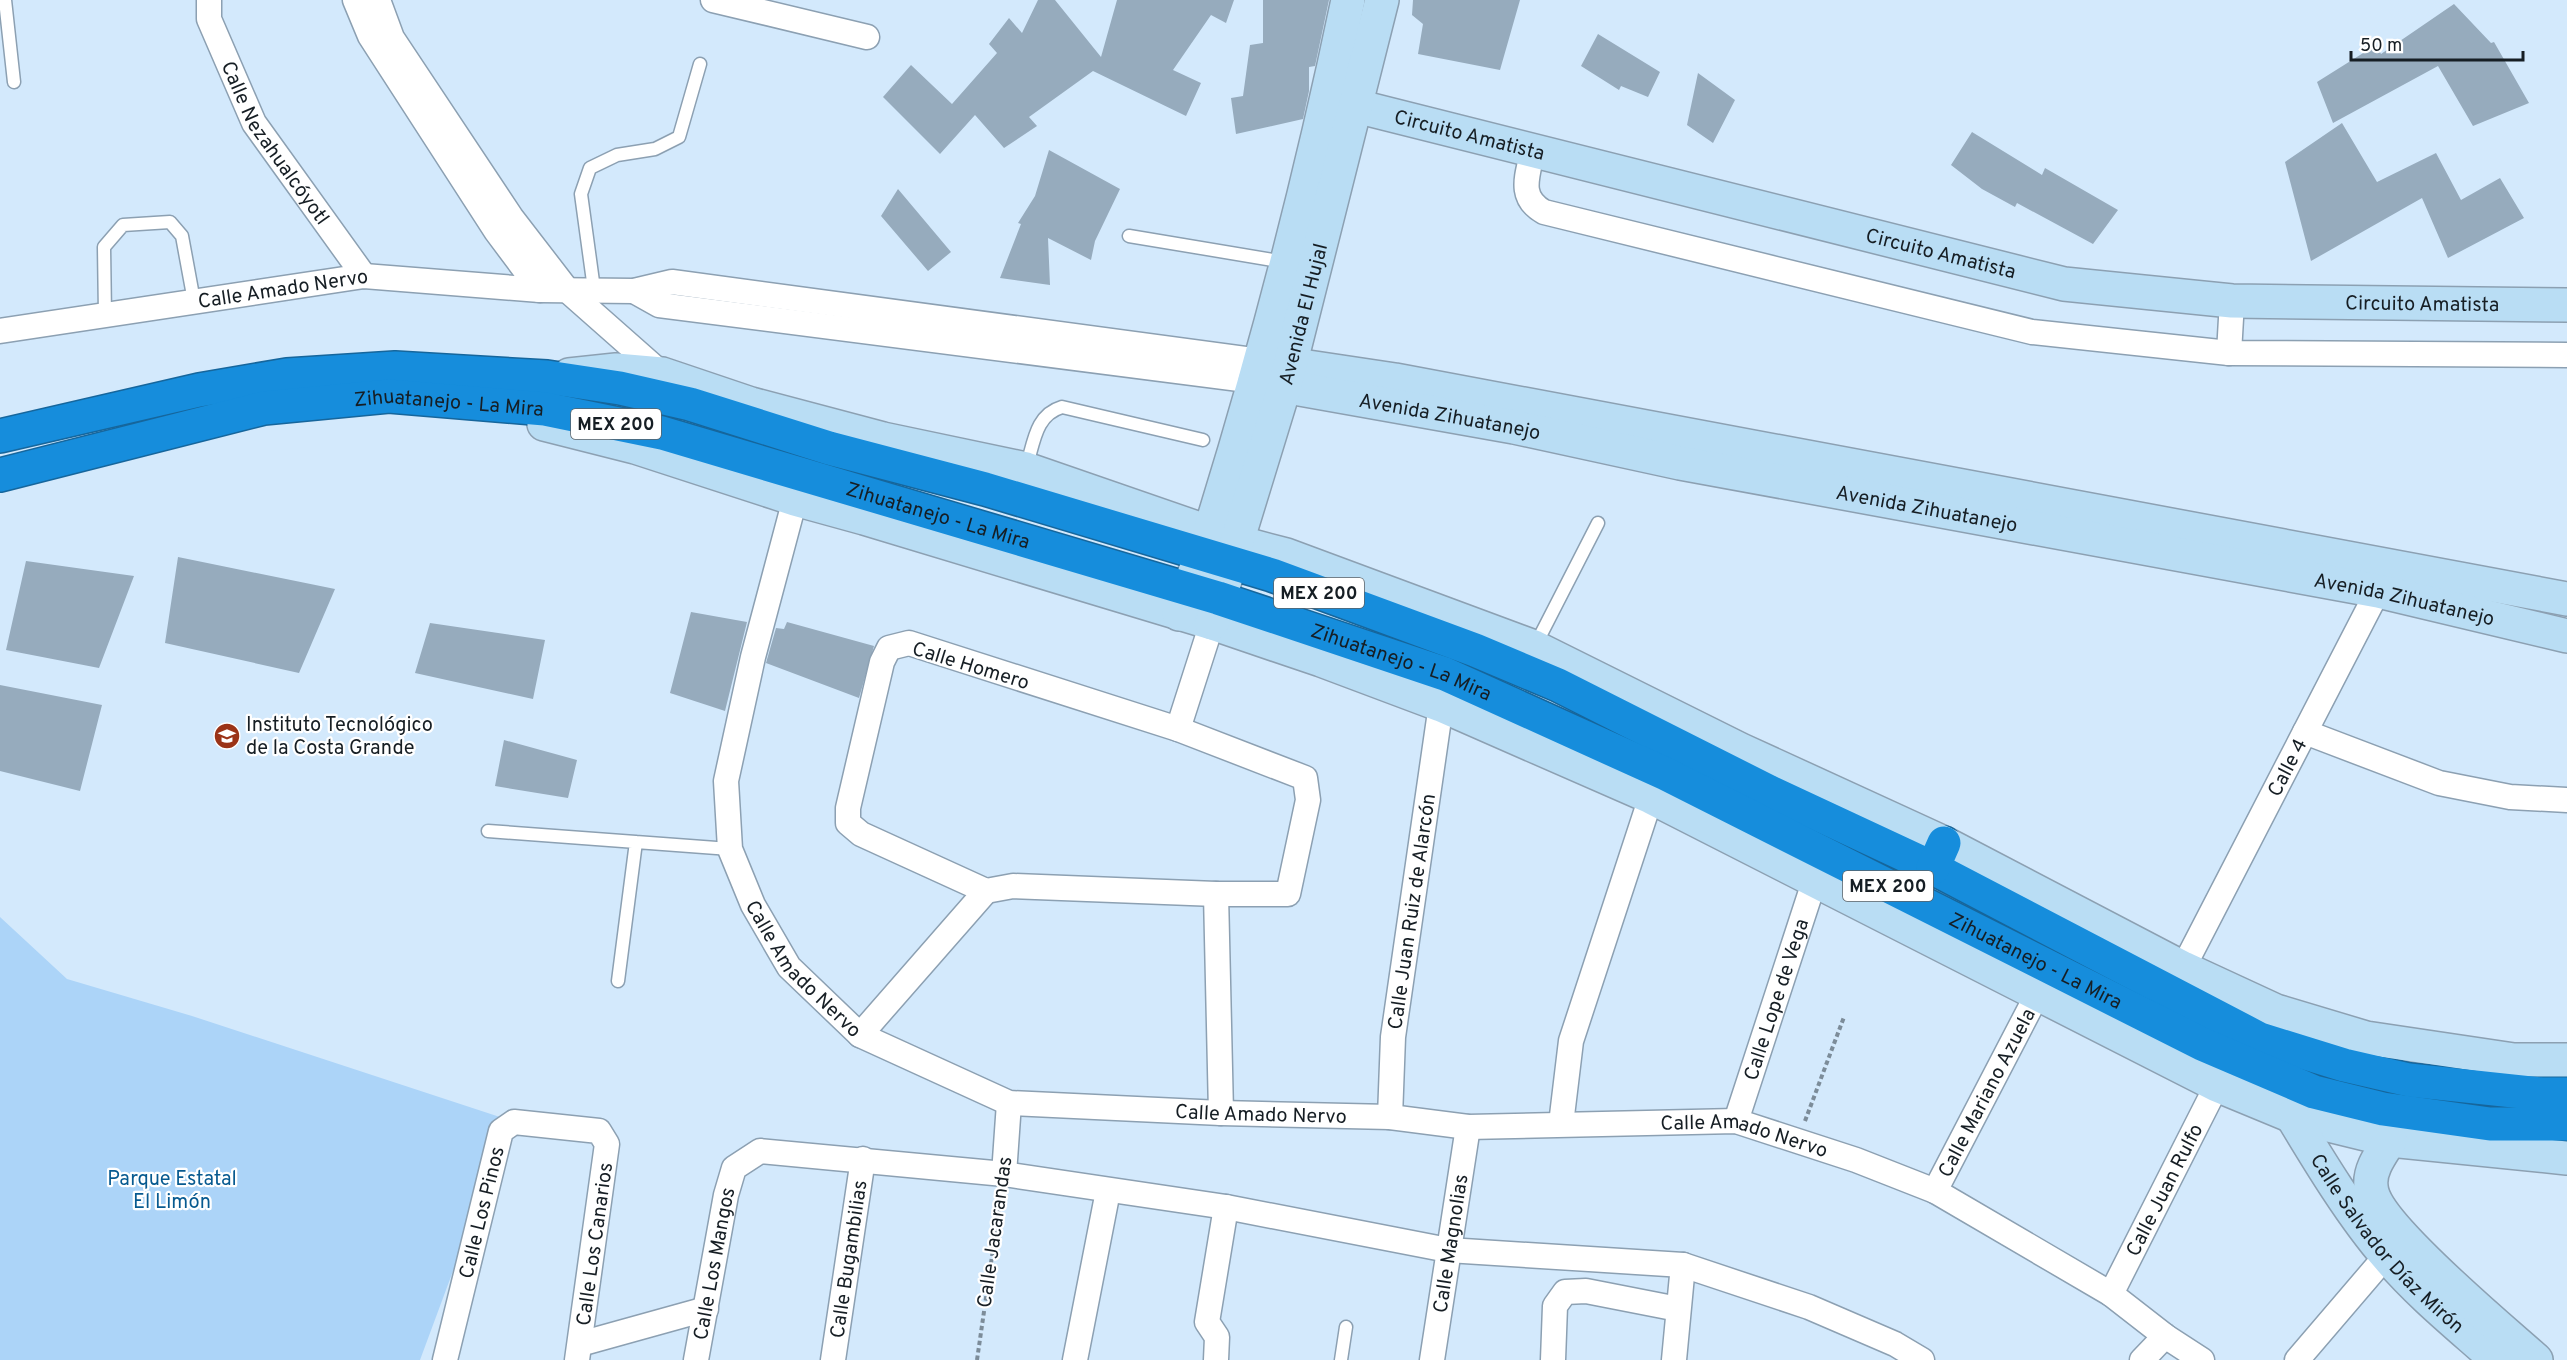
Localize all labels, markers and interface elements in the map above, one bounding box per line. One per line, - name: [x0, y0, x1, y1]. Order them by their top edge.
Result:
- scale bar: [2351, 24, 2524, 62]
- text: 50 m: [2360, 35, 2402, 58]
- street label: Calle Nezahualcóyotl: [214, 58, 334, 231]
- street label: Circuito Amatista: [1391, 105, 1547, 168]
- street label: Circuito Amatista: [1863, 224, 2018, 286]
- street label: Avenida El Hujal: [1274, 241, 1335, 388]
- street label: Calle Amado Nervo: [196, 265, 370, 316]
- street label: Circuito Amatista: [2345, 291, 2499, 319]
- street label: Zihuatanejo - La Mira: [353, 385, 545, 424]
- street label: Avenida Zihuatanejo: [1357, 389, 1543, 447]
- road number: MEX 200: [571, 409, 661, 439]
- street label: Zihuatanejo - La Mira: [843, 477, 1033, 556]
- street label: Avenida Zihuatanejo: [1834, 481, 2020, 540]
- street label: Avenida Zihuatanejo: [2312, 569, 2497, 633]
- road number: MEX 200: [1274, 578, 1364, 608]
- street label: Zihuatanejo - La Mira: [1307, 619, 1495, 708]
- street label: Calle Homero: [909, 637, 1032, 697]
- place label: Instituto Tecnológico de la Costa Grande: [246, 713, 433, 762]
- school or university icon: Instituto Tecnológico de la Costa Grande: [212, 721, 242, 751]
- street label: Calle 4: [2263, 735, 2314, 802]
- street label: Calle Juan Ruiz de Alarcón: [1383, 792, 1443, 1031]
- road number: MEX 200: [1843, 871, 1933, 901]
- street label: Calle Amado Nervo: [738, 896, 866, 1044]
- street label: Zihuatanejo - La Mira: [1944, 908, 2126, 1017]
- street label: Calle Lope de Vega: [1739, 916, 1816, 1084]
- street label: Calle Mariano Azuela: [1933, 1004, 2043, 1183]
- street label: Calle Amado Nervo: [1174, 1100, 1347, 1131]
- street label: Calle Amado Nervo: [1660, 1110, 1831, 1165]
- street label: Calle Juan Rulfo: [2121, 1120, 2210, 1261]
- street label: Calle Los Pinos: [454, 1144, 512, 1282]
- street label: Calle Salvador Díaz Mirón: [2303, 1150, 2469, 1340]
- street label: Calle Jacarandas: [972, 1155, 1019, 1310]
- street label: Calle Los Canarios: [572, 1161, 620, 1328]
- park label: Parque Estatal El Limón: [107, 1167, 237, 1216]
- street label: Calle Magnolias: [1428, 1172, 1476, 1315]
- street label: Calle Bugambilias: [825, 1179, 875, 1340]
- street label: Calle Los Mangos: [689, 1184, 743, 1343]

